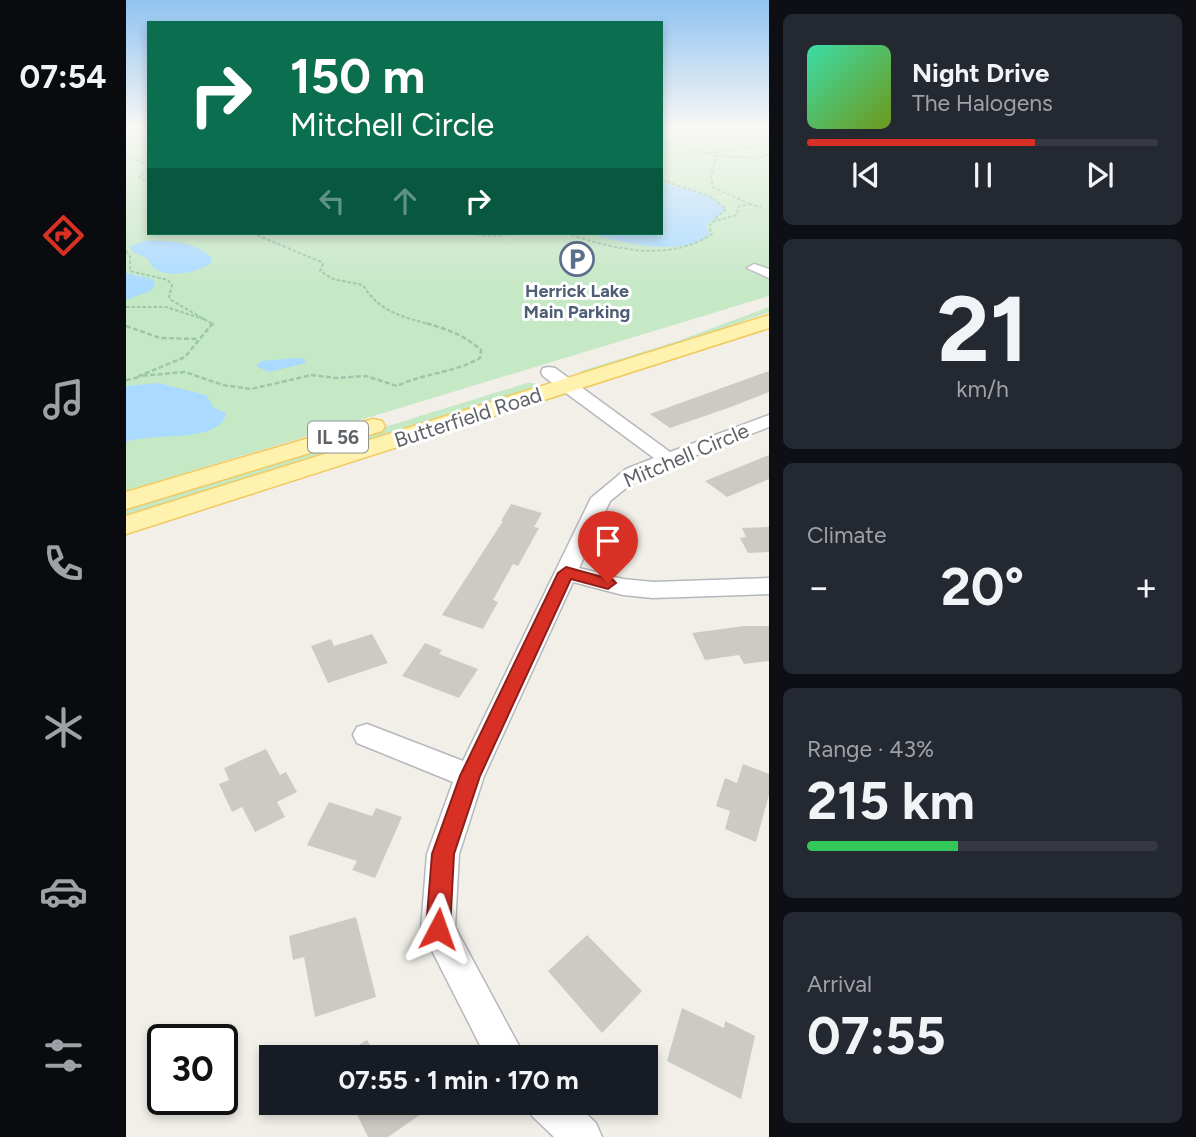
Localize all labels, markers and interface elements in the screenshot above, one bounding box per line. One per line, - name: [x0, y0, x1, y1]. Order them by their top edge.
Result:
- text: 150 m: [290, 46, 425, 105]
- icon: right: [175, 49, 266, 140]
- text: Night Drive: [912, 57, 1049, 89]
- text: 07:54: [19, 58, 107, 96]
- text: The Halogens: [912, 89, 1053, 117]
- text: Mitchell Circle: [290, 106, 494, 144]
- icon: previous: [847, 156, 885, 194]
- icon: pause: [964, 156, 1002, 194]
- icon: next: [1081, 156, 1119, 194]
- icon: left: [313, 182, 351, 220]
- icon: ahead: [386, 182, 424, 220]
- icon: right: [459, 182, 497, 220]
- icon: directions: [39, 211, 88, 260]
- parking icon: Herrick Lake Main Parking: [558, 240, 596, 278]
- text: 21: [937, 275, 1028, 384]
- place label: Herrick Lake Main Parking: [524, 280, 630, 323]
- icon: music: [39, 375, 88, 424]
- text: km/h: [956, 375, 1009, 403]
- street label: Butterfield Road: [391, 381, 545, 453]
- street label: Mitchell Circle: [619, 417, 753, 493]
- road number: IL 56: [308, 422, 368, 452]
- pin: [578, 511, 638, 583]
- text: Climate: [807, 521, 886, 549]
- icon: arrive: [589, 522, 627, 560]
- icon: phone: [39, 539, 88, 588]
- text: 20°: [941, 556, 1024, 618]
- text: −: [807, 564, 831, 610]
- text: +: [1134, 564, 1158, 610]
- icon: climate: [39, 703, 88, 752]
- text: Range · 43%: [807, 735, 934, 763]
- text: 215 km: [807, 770, 975, 832]
- icon: car: [39, 867, 88, 916]
- position arrow: [401, 892, 475, 966]
- text: Arrival: [807, 970, 872, 998]
- text: 07:55: [807, 1005, 946, 1067]
- speed limit sign: 30: [147, 1024, 238, 1115]
- icon: filters: [39, 1031, 88, 1080]
- text: 07:55 · 1 min · 170 m: [338, 1064, 579, 1096]

